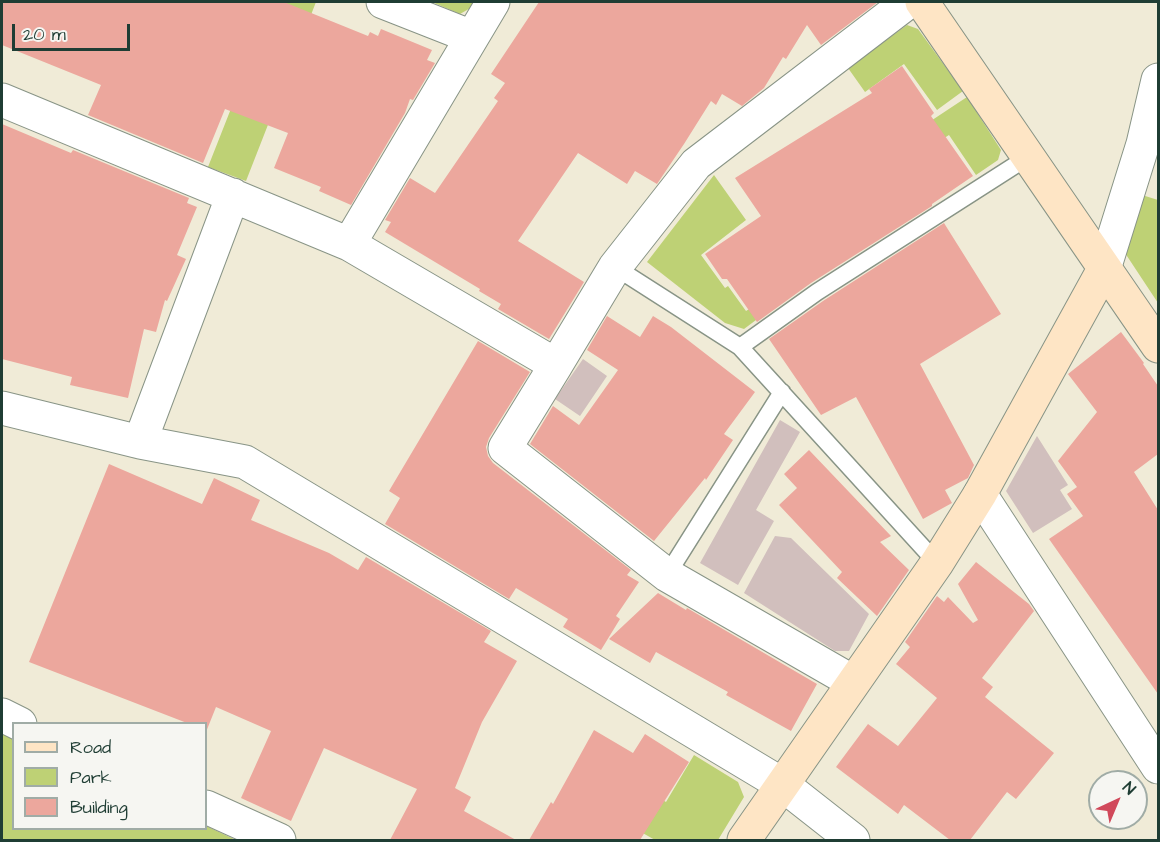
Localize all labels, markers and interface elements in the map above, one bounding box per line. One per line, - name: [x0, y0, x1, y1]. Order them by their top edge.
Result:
- scale bar: [15, 12, 134, 50]
- text: 20 m: [23, 22, 66, 47]
- legend: [12, 722, 207, 830]
- text: Road: [70, 735, 111, 760]
- text: Park: [70, 765, 112, 790]
- north arrow: [1088, 770, 1148, 830]
- text: N: [1118, 777, 1140, 800]
- text: Building: [70, 795, 128, 820]

